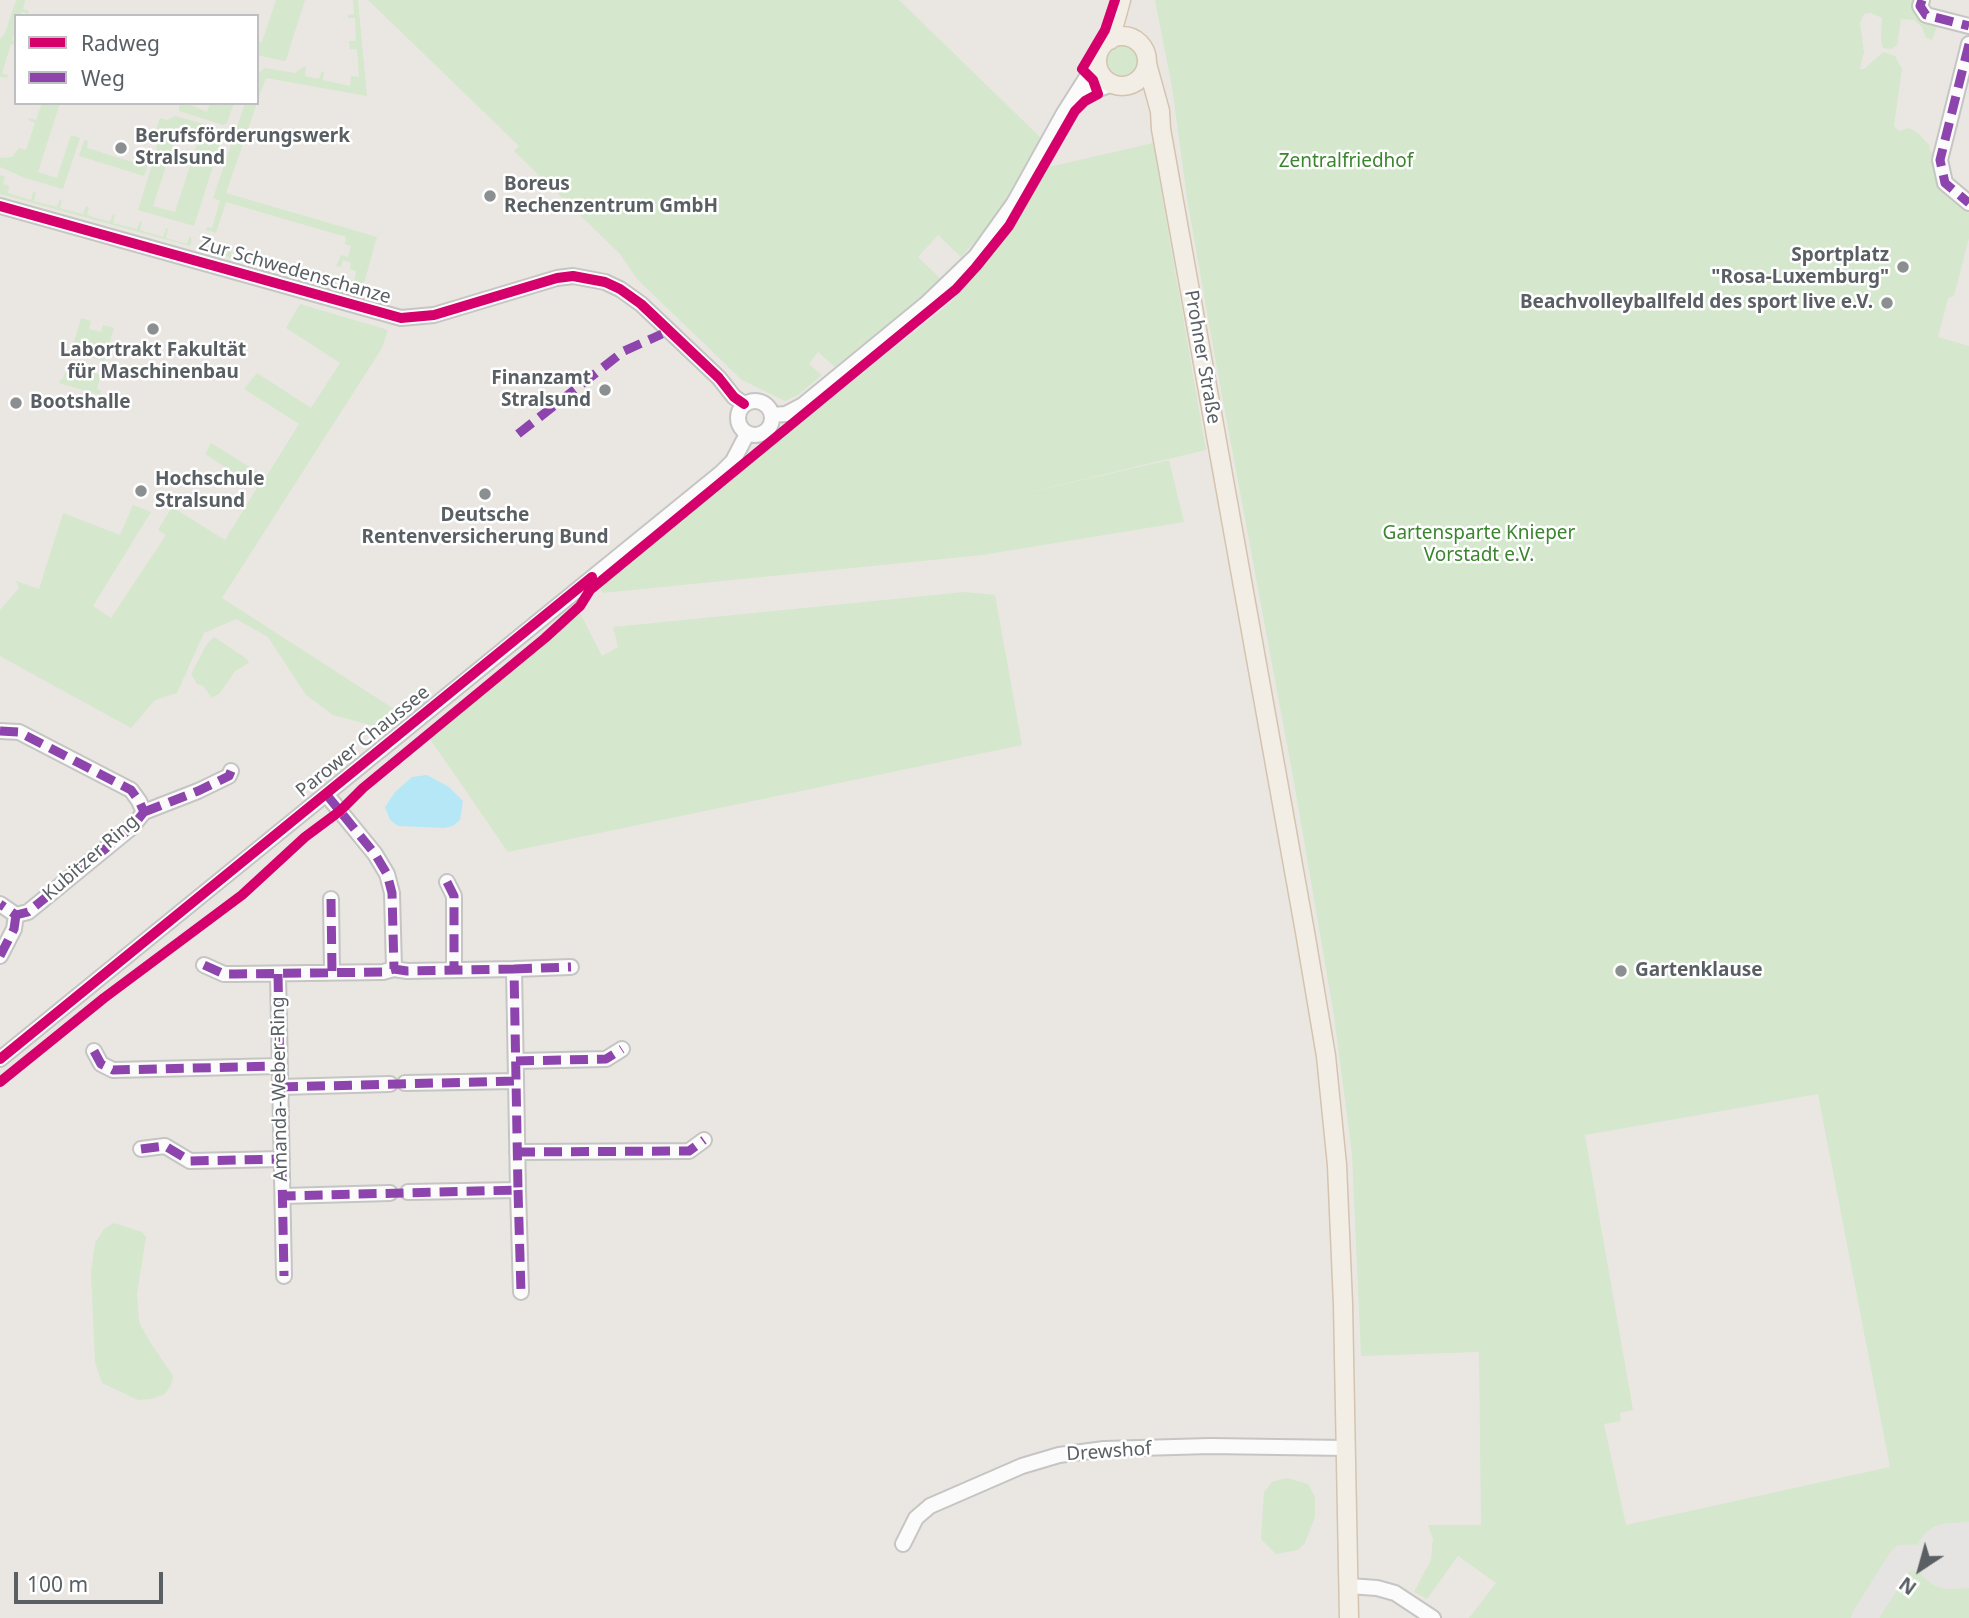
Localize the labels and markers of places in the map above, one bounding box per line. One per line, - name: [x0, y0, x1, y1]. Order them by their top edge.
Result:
- place label: Berufsförderungswerk Stralsund: [135, 126, 350, 170]
- marker: Berufsförderungswerk Stralsund: [113, 140, 129, 156]
- place label: Boreus Rechenzentrum GmbH: [504, 174, 718, 218]
- marker: Boreus Rechenzentrum GmbH: [482, 188, 498, 204]
- place label: Sportplatz "Rosa-Luxemburg": [1711, 245, 1889, 289]
- marker: Sportplatz "Rosa-Luxemburg": [1895, 259, 1911, 275]
- place label: Beachvolleyballfeld des sport live e.V.: [1520, 292, 1873, 314]
- marker: Beachvolleyballfeld des sport live e.V.: [1879, 295, 1895, 311]
- marker: Labortrakt Fakultät für Maschinenbau: [145, 321, 161, 337]
- place label: Labortrakt Fakultät für Maschinenbau: [60, 340, 246, 384]
- place label: Finanzamt Stralsund: [491, 368, 591, 412]
- marker: Finanzamt Stralsund: [597, 382, 613, 398]
- place label: Bootshalle: [30, 392, 131, 414]
- marker: Bootshalle: [8, 395, 24, 411]
- place label: Hochschule Stralsund: [155, 469, 265, 513]
- marker: Hochschule Stralsund: [133, 483, 149, 499]
- marker: Deutsche Rentenversicherung Bund: [477, 486, 493, 502]
- place label: Deutsche Rentenversicherung Bund: [362, 505, 608, 549]
- place label: Gartenklause: [1635, 960, 1763, 982]
- marker: Gartenklause: [1613, 963, 1629, 979]

